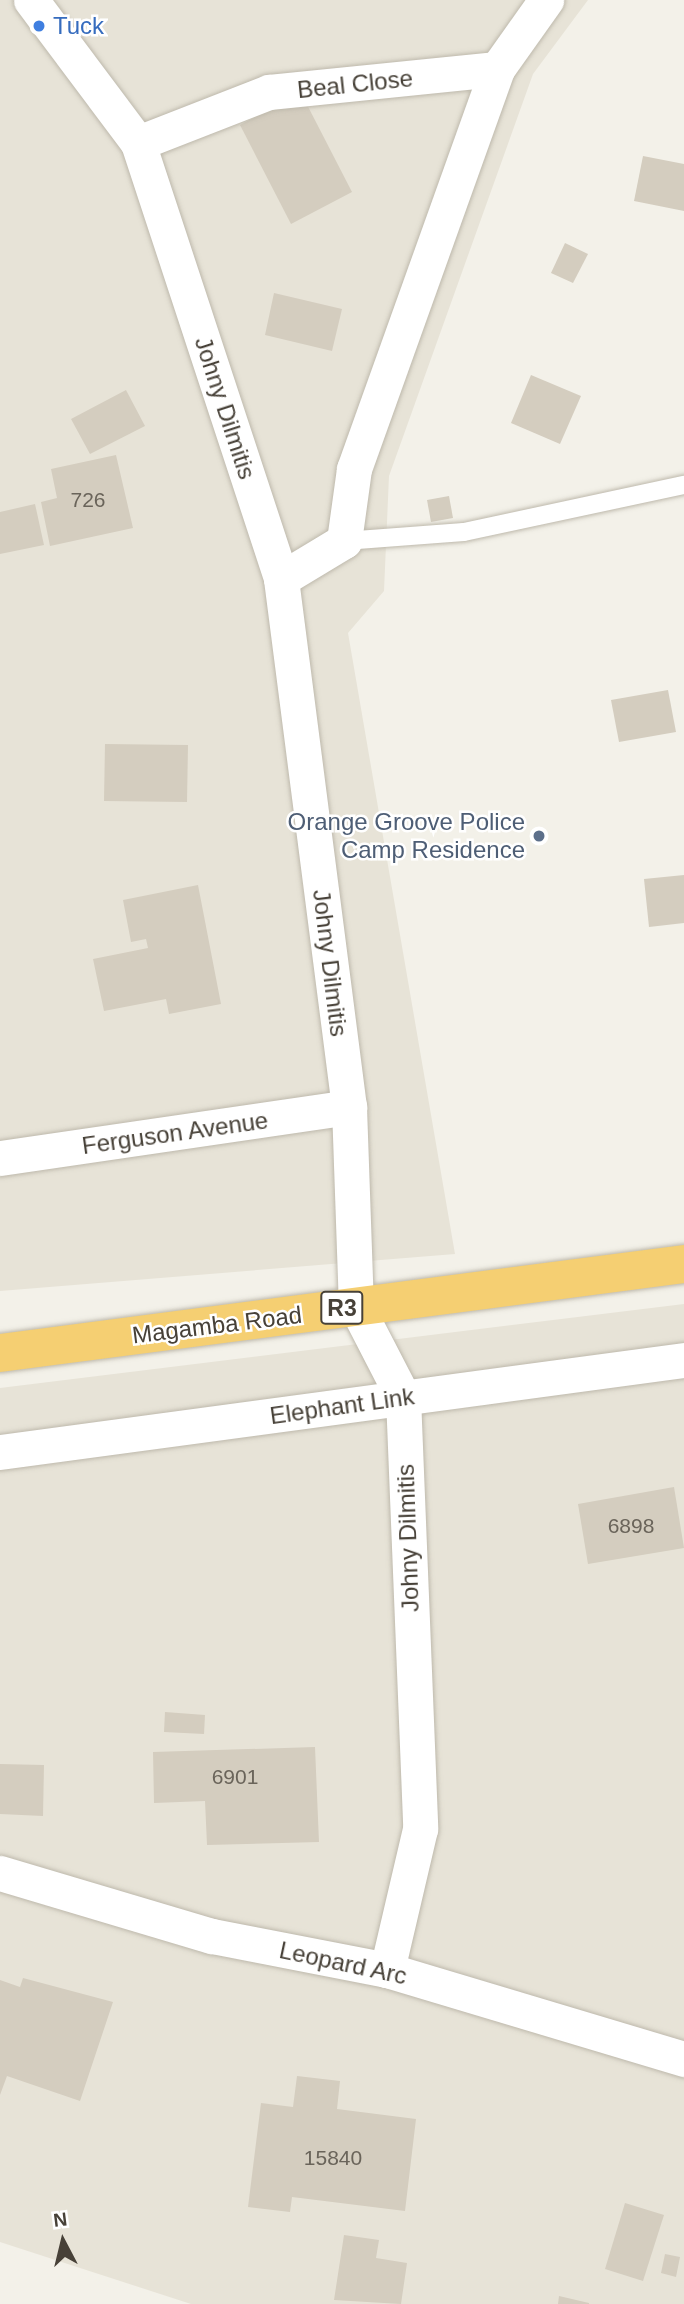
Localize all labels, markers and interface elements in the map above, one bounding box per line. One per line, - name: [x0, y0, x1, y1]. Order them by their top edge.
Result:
- place label: Tuck: [53, 12, 104, 40]
- marker: Tuck: [31, 18, 47, 34]
- street label: Beal Close: [296, 64, 414, 104]
- street label: Johny Dilmitis: [188, 333, 262, 483]
- house number: 726: [70, 487, 106, 513]
- place label: Orange Groove Police Camp Residence: [288, 808, 525, 864]
- marker: Orange Groove Police Camp Residence: [531, 828, 547, 844]
- street label: Johny Dilmitis: [307, 888, 353, 1038]
- street label: Ferguson Avenue: [79, 1106, 271, 1160]
- road number: R3: [319, 1288, 365, 1328]
- street label: Magamba Road: [130, 1300, 304, 1350]
- street label: Elephant Link: [268, 1382, 416, 1430]
- street label: Johny Dilmitis: [391, 1464, 425, 1612]
- house number: 6898: [608, 1513, 654, 1539]
- house number: 6901: [212, 1764, 258, 1790]
- street label: Leopard Arc: [276, 1935, 410, 1991]
- house number: 15840: [304, 2145, 362, 2171]
- north arrow: [28, 2206, 98, 2276]
- text: N: [52, 2208, 68, 2231]

